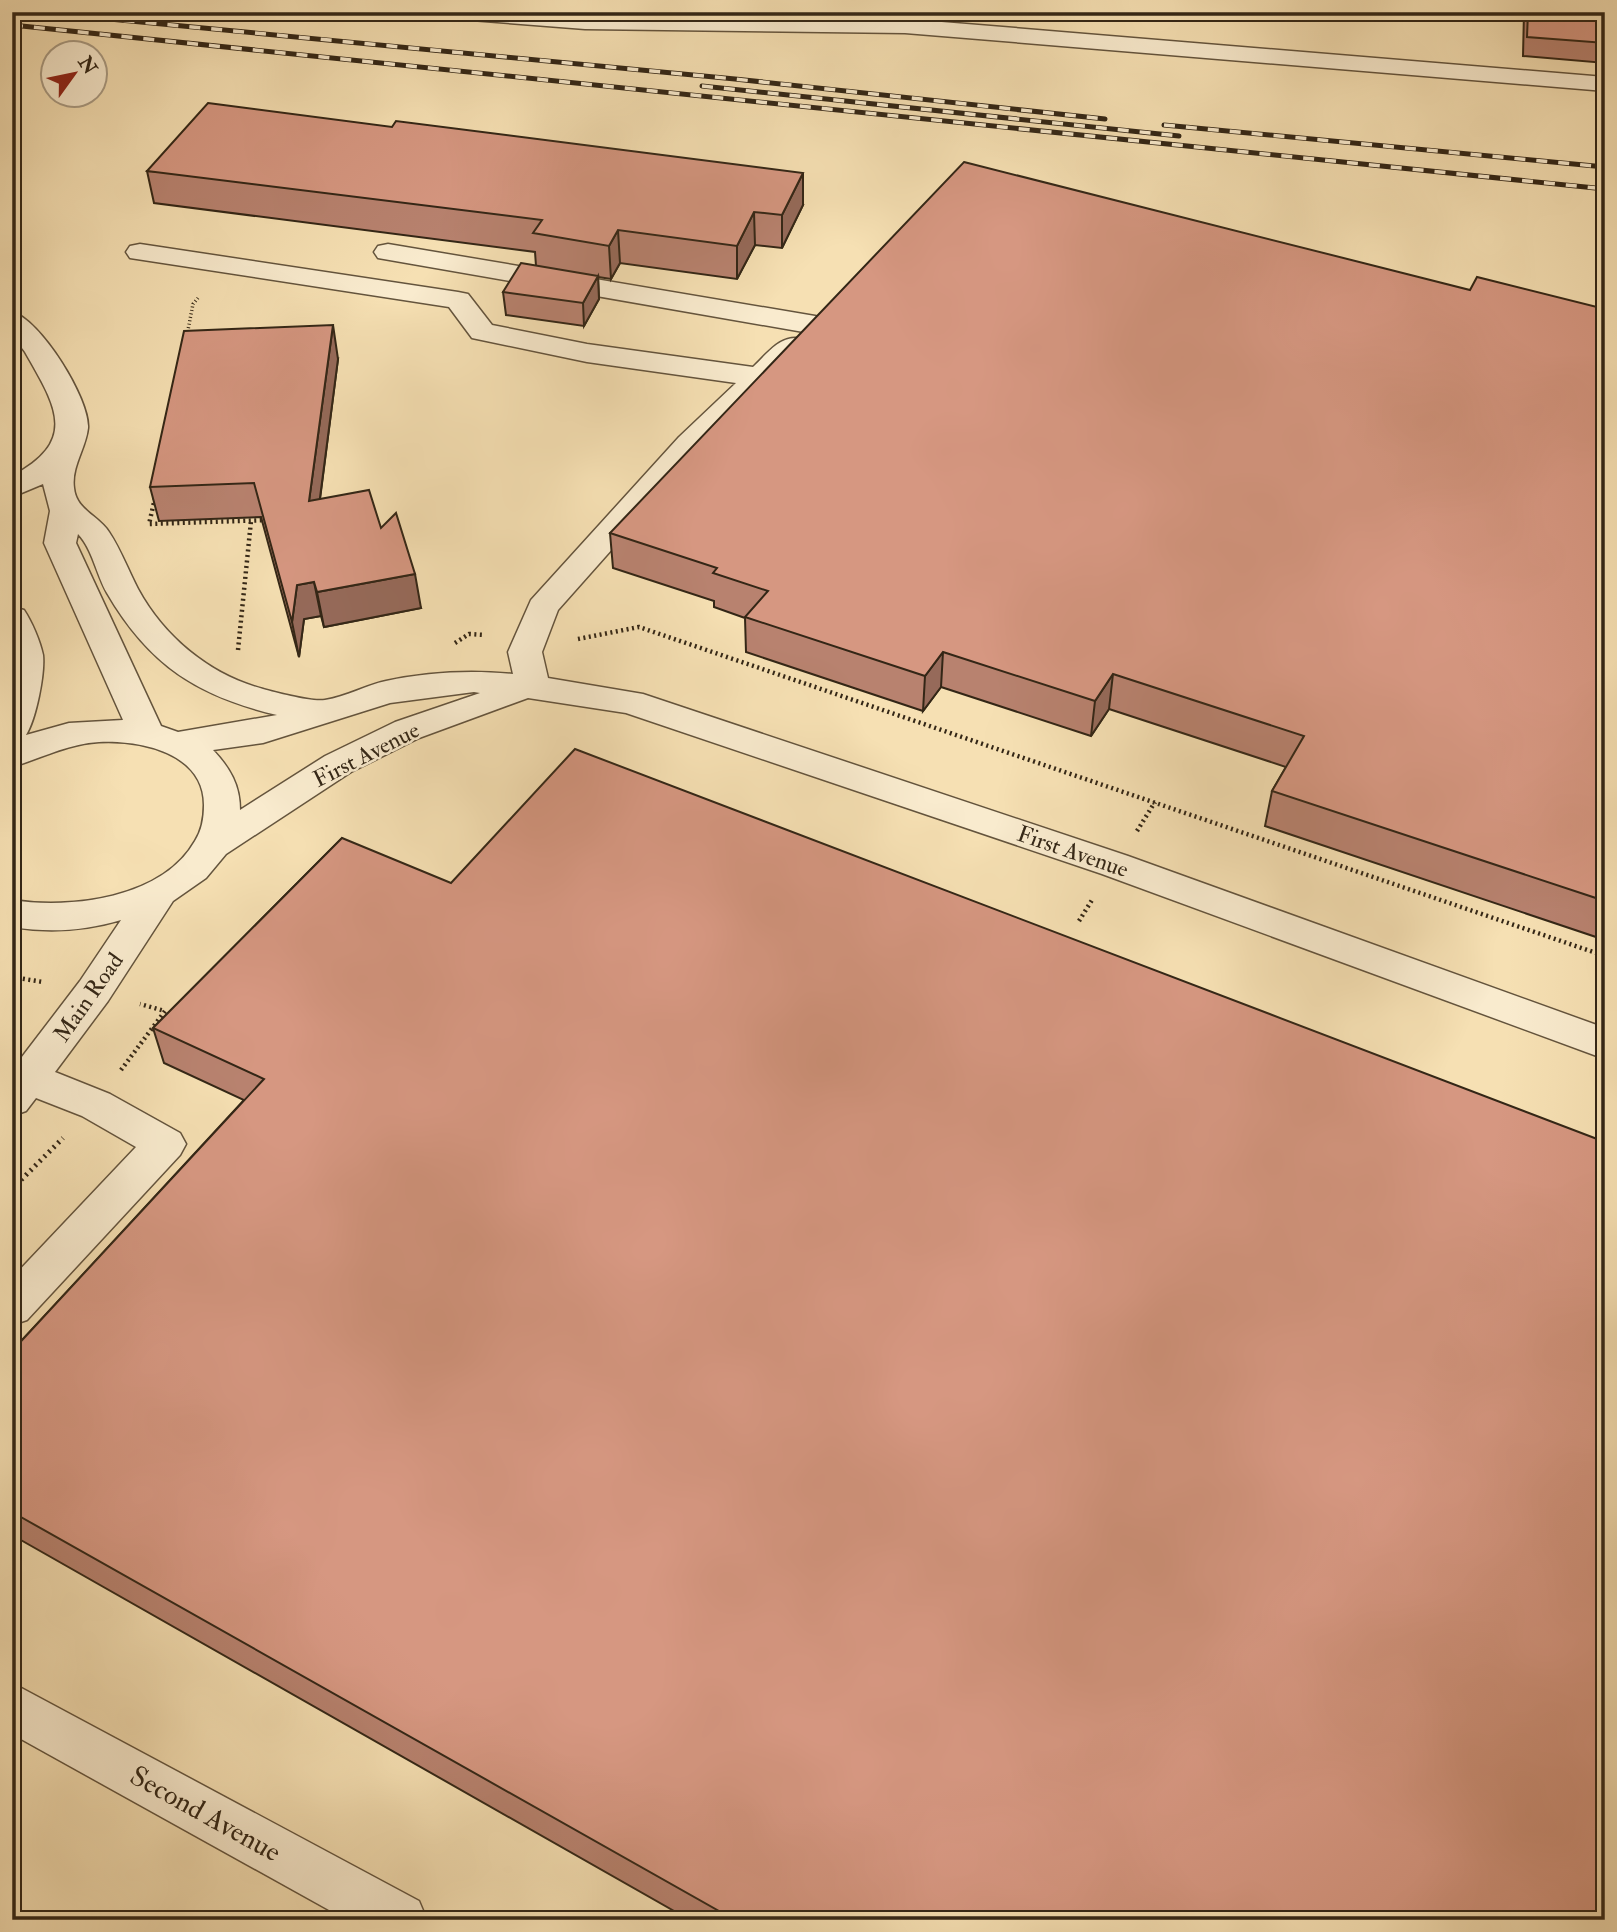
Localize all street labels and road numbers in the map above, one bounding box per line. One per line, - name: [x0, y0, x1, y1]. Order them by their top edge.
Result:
- street label: First Avenue: [308, 715, 425, 794]
- street label: First Avenue: [1013, 819, 1133, 884]
- street label: Main Road: [47, 947, 130, 1048]
- street label: Second Avenue: [124, 1759, 287, 1870]

